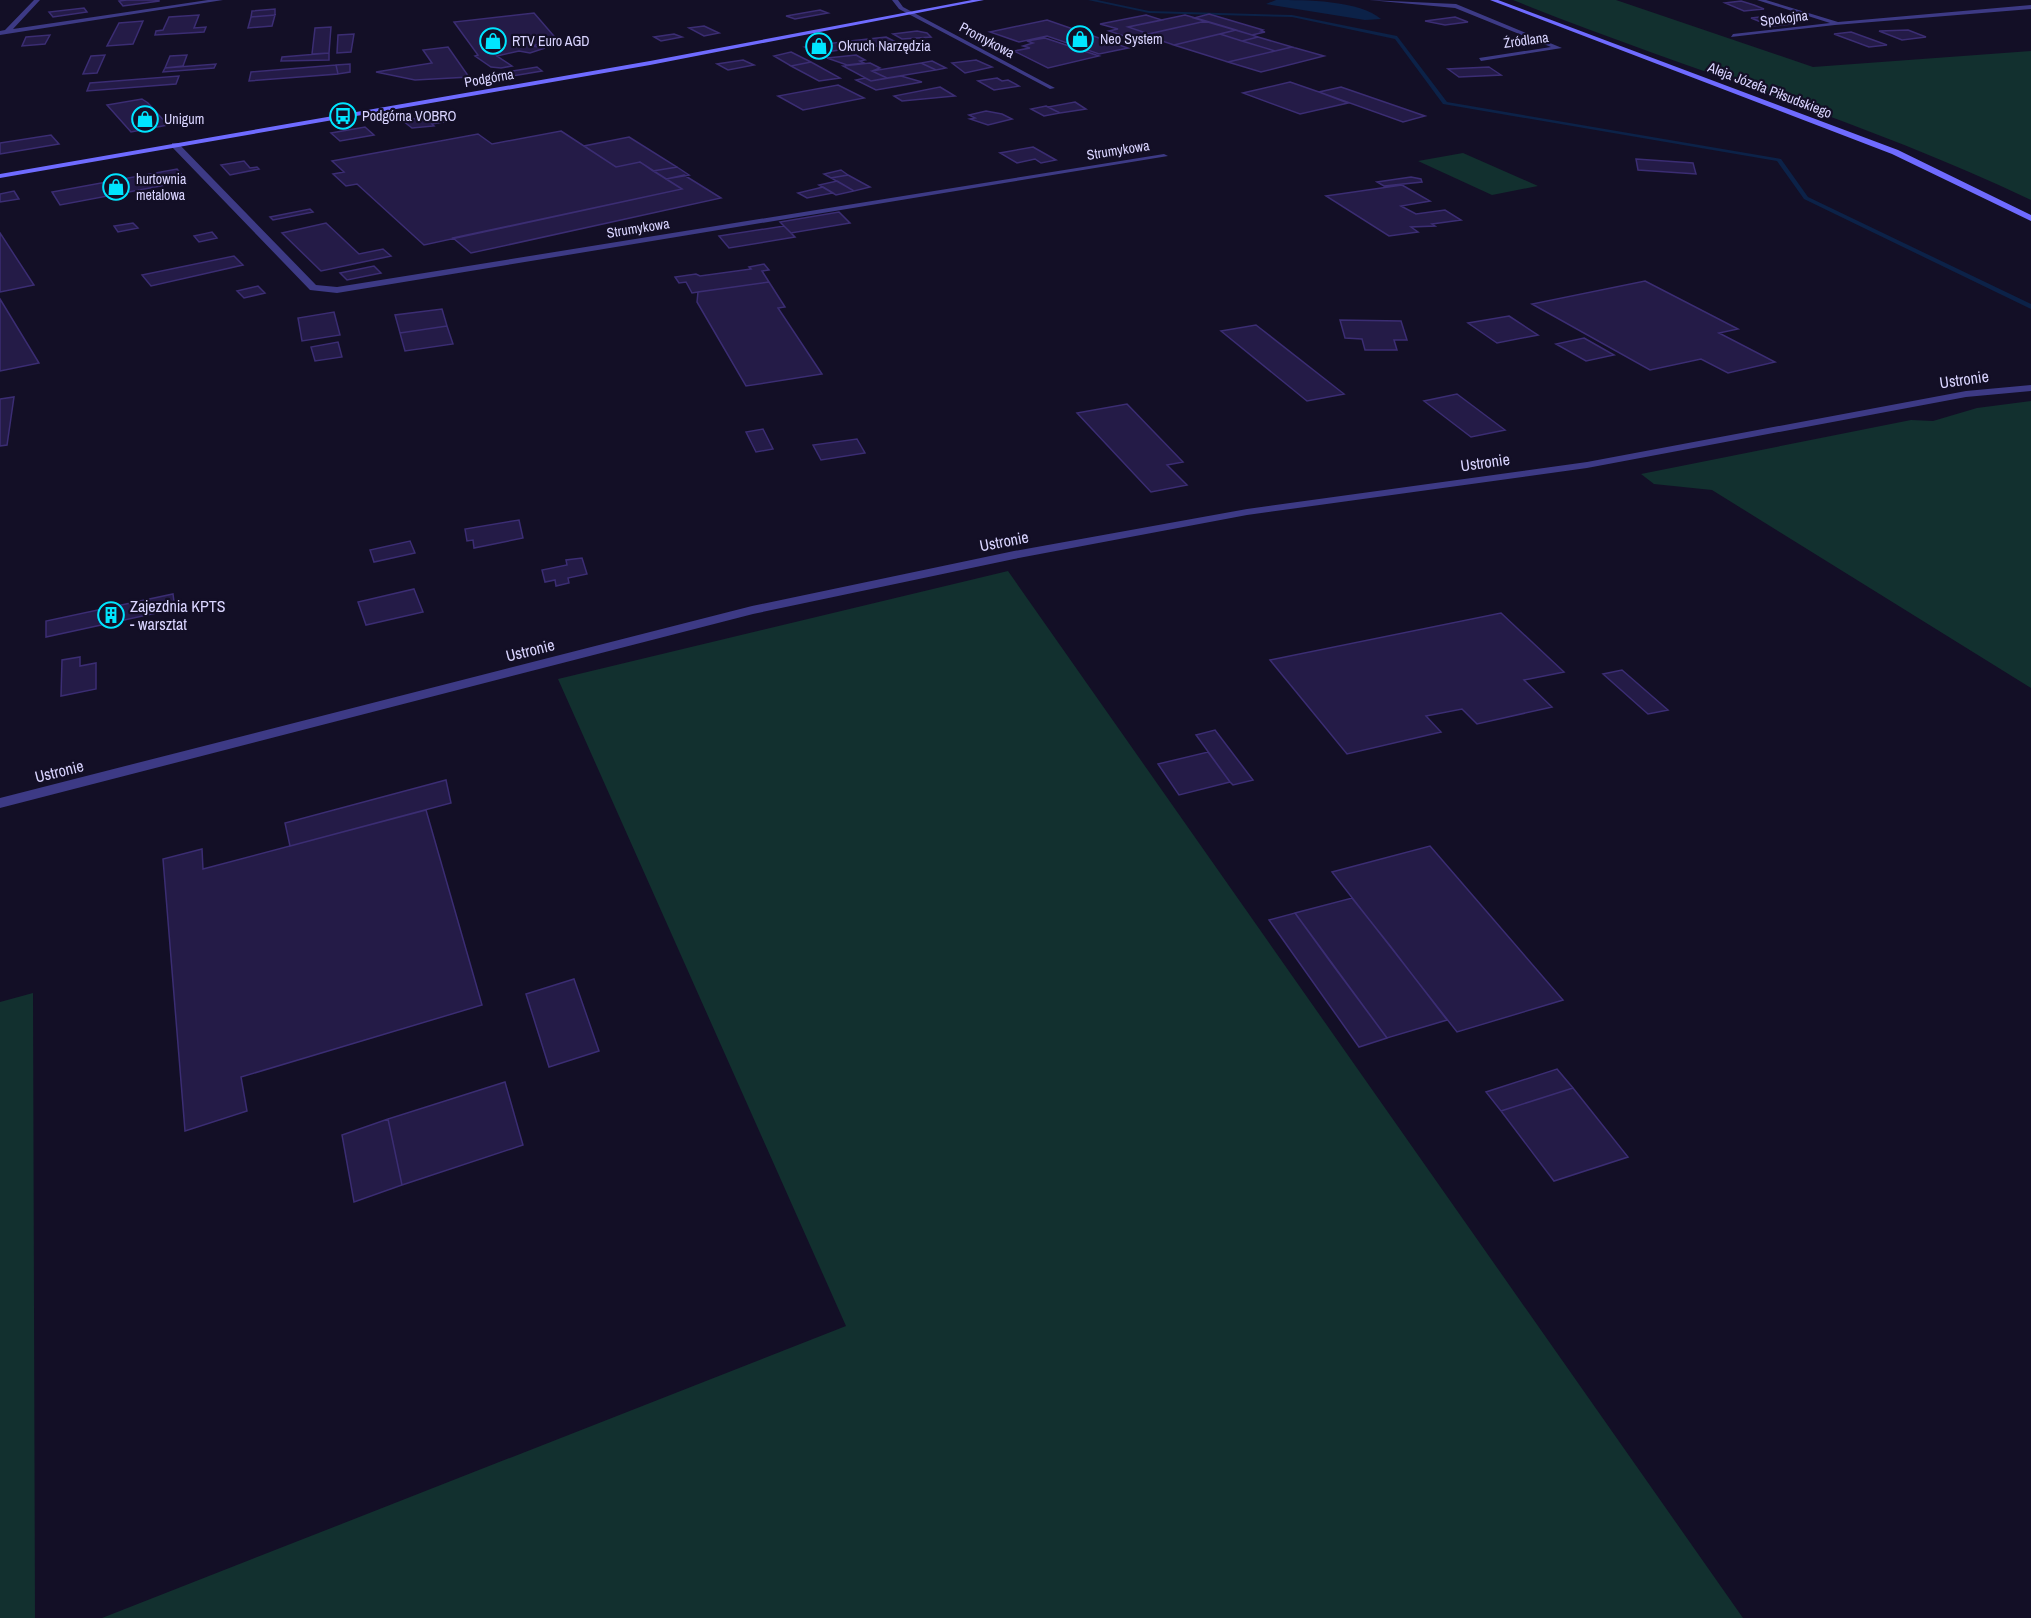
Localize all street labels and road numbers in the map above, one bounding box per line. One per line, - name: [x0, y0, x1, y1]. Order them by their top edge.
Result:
- street label: Spokojna: [1759, 6, 1809, 30]
- street label: Promykowa: [956, 18, 1018, 62]
- street label: Źródlana: [1502, 28, 1550, 52]
- street label: Aleja Józefa Piłsudskiego: [1704, 58, 1835, 122]
- street label: Podgórna: [463, 65, 516, 91]
- street label: Strumykowa: [1085, 136, 1151, 164]
- street label: Strumykowa: [605, 214, 671, 242]
- street label: Ustronie: [1938, 365, 1990, 393]
- street label: Ustronie: [1459, 448, 1511, 476]
- street label: Ustronie: [978, 525, 1030, 557]
- street label: Ustronie: [503, 633, 557, 667]
- street label: Ustronie: [32, 754, 86, 788]

